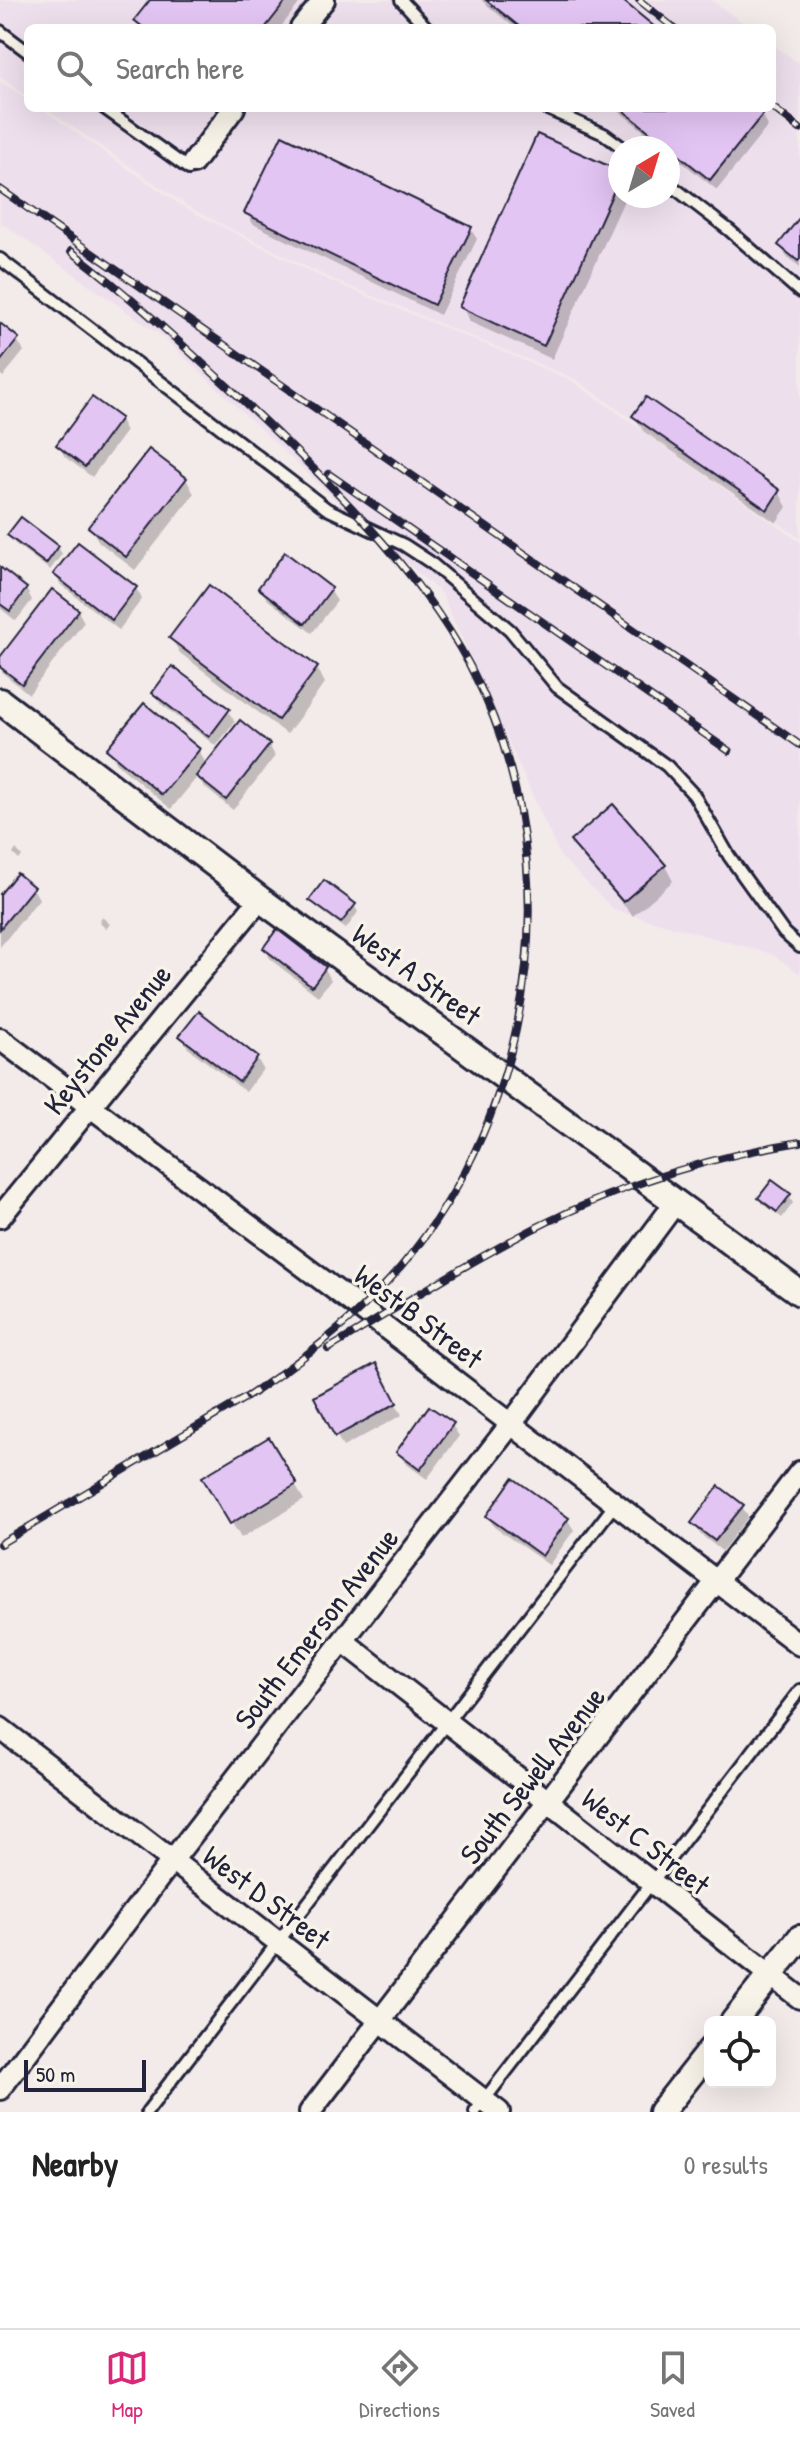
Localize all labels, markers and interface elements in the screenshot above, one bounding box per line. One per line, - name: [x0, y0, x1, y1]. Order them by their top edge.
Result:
- search box: [24, 24, 776, 112]
- icon: search: [52, 46, 96, 90]
- text: Search here: [116, 48, 244, 88]
- north arrow: [608, 136, 680, 208]
- street label: West A Street: [344, 914, 490, 1035]
- street label: Keystone Avenue: [34, 955, 180, 1123]
- street label: West B Street: [347, 1255, 492, 1378]
- street label: South Emerson Avenue: [225, 1519, 407, 1737]
- street label: South Sewell Avenue: [450, 1678, 614, 1872]
- street label: West C Street: [574, 1778, 719, 1904]
- street label: West D Street: [195, 1836, 340, 1959]
- map controls: [704, 2016, 776, 2088]
- button: locate: [704, 2016, 776, 2088]
- scale bar: [24, 2056, 146, 2092]
- text: 50 m: [36, 2059, 75, 2089]
- text: Nearby: [32, 2141, 118, 2187]
- text: 0 results: [684, 2147, 768, 2182]
- tab: Map: [105, 2346, 149, 2424]
- tab: Directions: [359, 2346, 440, 2424]
- tab: Saved: [650, 2346, 695, 2424]

